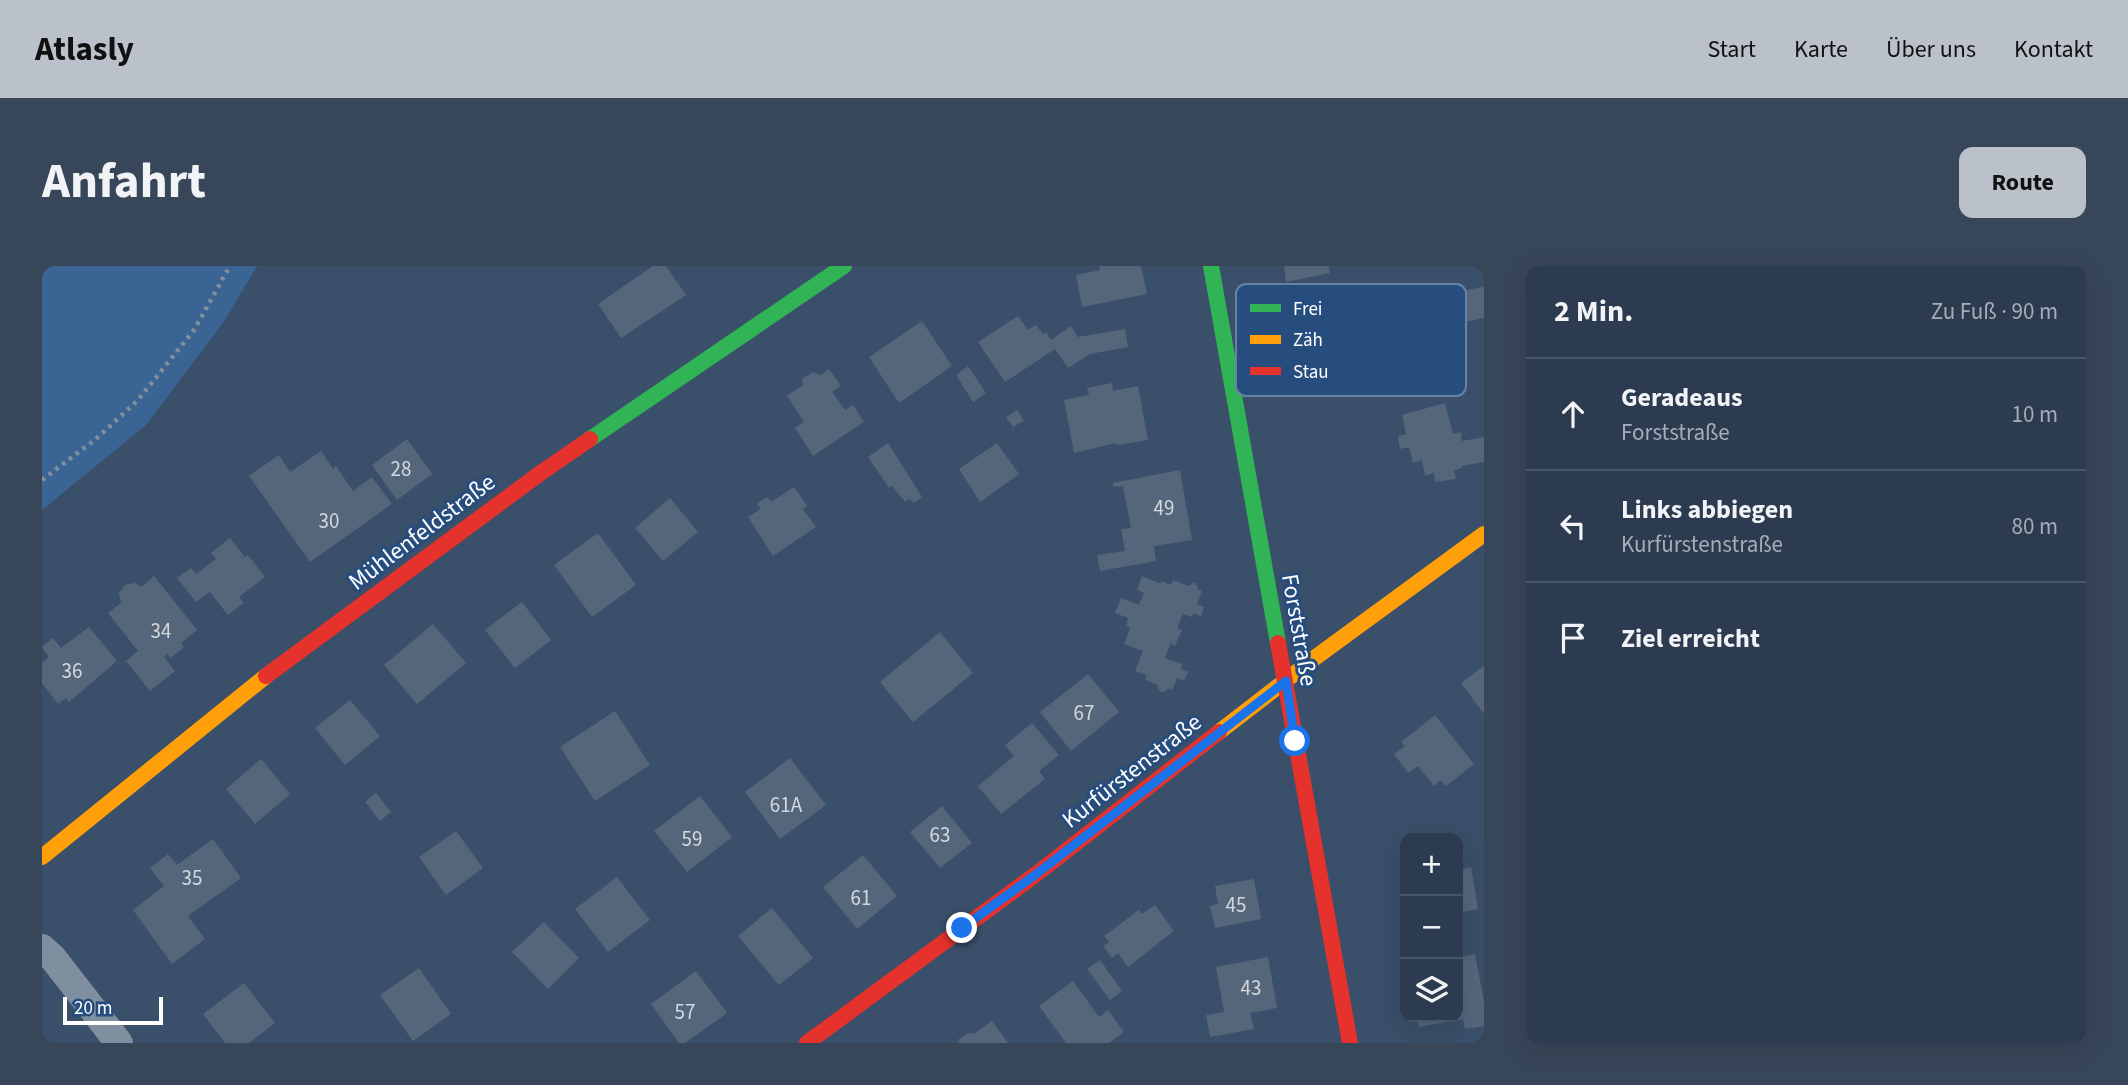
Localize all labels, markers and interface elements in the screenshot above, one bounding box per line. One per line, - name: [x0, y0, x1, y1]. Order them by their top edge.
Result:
- text: Atlasly: [35, 26, 134, 73]
- text: Start: [1708, 32, 1756, 67]
- text: Karte: [1794, 32, 1848, 67]
- text: Über uns: [1886, 32, 1976, 67]
- text: Kontakt: [2014, 32, 2093, 67]
- text: Anfahrt: [42, 147, 206, 217]
- button: Route: [1959, 147, 2086, 218]
- legend: [1236, 284, 1466, 396]
- text: 2 Min.: [1554, 290, 1633, 333]
- text: Zu Fuß · 90 m: [1931, 295, 2058, 328]
- text: Frei: [1293, 296, 1323, 323]
- text: Zäh: [1293, 327, 1323, 354]
- text: Stau: [1293, 359, 1329, 386]
- text: Geradeaus: [1621, 379, 1742, 416]
- icon: ahead: [1554, 395, 1592, 433]
- text: 10 m: [2011, 398, 2058, 431]
- text: Forststraße: [1621, 416, 1730, 449]
- house number: 28: [391, 454, 411, 484]
- street label: Mühlenfeldstraße: [341, 465, 503, 599]
- text: Links abbiegen: [1621, 491, 1793, 528]
- house number: 49: [1154, 493, 1174, 523]
- house number: 30: [319, 506, 339, 536]
- icon: left: [1554, 507, 1592, 545]
- text: 80 m: [2011, 510, 2058, 543]
- text: Kurfürstenstraße: [1621, 528, 1783, 561]
- street label: Forststraße: [1272, 571, 1326, 689]
- house number: 34: [151, 616, 171, 646]
- icon: arrive: [1554, 619, 1592, 657]
- text: Ziel erreicht: [1621, 620, 1760, 657]
- house number: 36: [62, 656, 82, 686]
- house number: 67: [1074, 698, 1094, 728]
- street label: Kurfürstenstraße: [1055, 705, 1209, 837]
- route start: [1279, 725, 1310, 756]
- house number: 61A: [770, 790, 803, 820]
- house number: 63: [930, 820, 950, 850]
- house number: 59: [682, 824, 702, 854]
- map controls: [1400, 833, 1463, 1022]
- button: +: [1400, 833, 1463, 896]
- house number: 35: [182, 863, 202, 893]
- house number: 61: [851, 883, 871, 913]
- house number: 45: [1226, 890, 1246, 920]
- button: −: [1400, 896, 1463, 959]
- route end: [946, 912, 977, 943]
- button: layers: [1400, 959, 1463, 1022]
- house number: 43: [1241, 973, 1261, 1003]
- scale bar: [63, 994, 163, 1026]
- text: 20 m: [74, 995, 112, 1022]
- house number: 57: [675, 997, 695, 1027]

